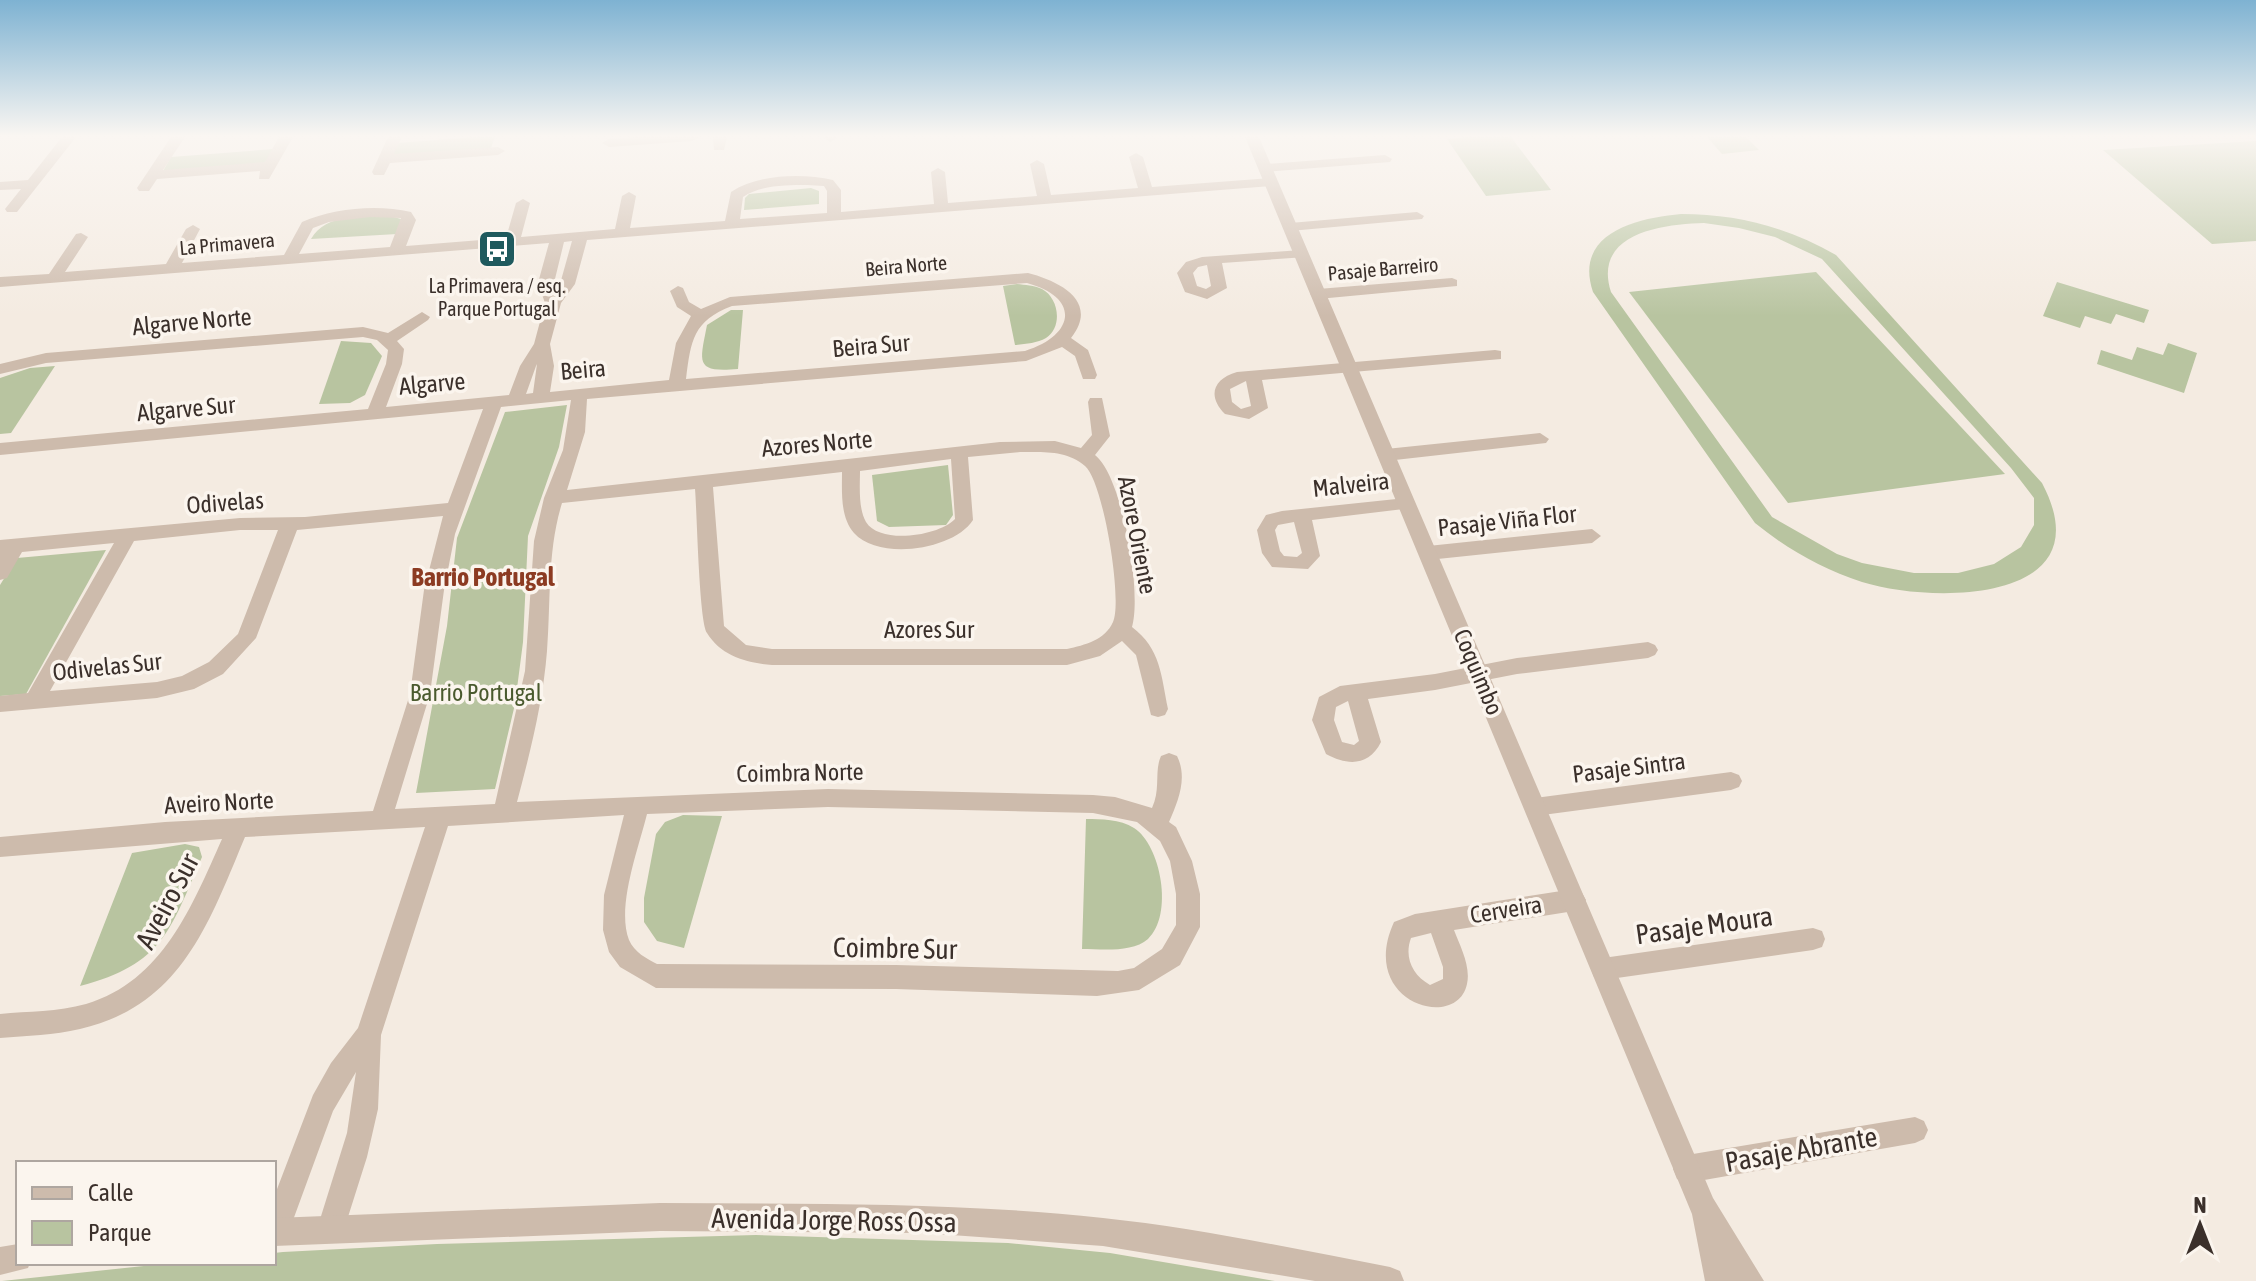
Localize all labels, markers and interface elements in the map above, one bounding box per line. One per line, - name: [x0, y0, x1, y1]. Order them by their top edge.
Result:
- street label: La Primavera: [178, 228, 276, 259]
- bus stop icon: La Primavera / esq. Parque Portugal: [476, 228, 518, 270]
- street label: Beira Norte: [864, 250, 948, 281]
- street label: Pasaje Barreiro: [1327, 252, 1439, 285]
- place label: La Primavera / esq. Parque Portugal: [428, 274, 566, 320]
- street label: Algarve Norte: [131, 303, 253, 340]
- street label: Beira Sur: [831, 329, 912, 362]
- street label: Beira: [559, 354, 607, 385]
- street label: Algarve: [398, 367, 466, 400]
- street label: Algarve Sur: [136, 391, 237, 426]
- street label: Azores Norte: [760, 425, 873, 462]
- street label: Malveira: [1311, 467, 1391, 502]
- street label: Azore Oriente: [1113, 474, 1162, 596]
- street label: Odivelas: [185, 486, 265, 519]
- street label: Pasaje Viña Flor: [1436, 500, 1579, 541]
- district label: Barrio Portugal: [411, 562, 556, 592]
- street label: Azores Sur: [884, 616, 975, 643]
- street label: Coquimbo: [1448, 625, 1509, 719]
- street label: Odivelas Sur: [51, 647, 164, 686]
- park label: Barrio Portugal: [410, 679, 543, 706]
- street label: Pasaje Sintra: [1571, 747, 1687, 788]
- street label: Coimbra Norte: [736, 758, 864, 787]
- street label: Aveiro Norte: [164, 786, 274, 819]
- street label: Aveiro Sur: [129, 847, 206, 954]
- street label: Cerveira: [1468, 890, 1544, 929]
- street label: Pasaje Moura: [1633, 900, 1775, 950]
- street label: Coimbre Sur: [833, 931, 958, 965]
- street label: Pasaje Abrante: [1722, 1120, 1880, 1178]
- legend: [16, 1161, 276, 1265]
- text: Calle: [88, 1179, 133, 1206]
- north arrow: [2160, 1185, 2240, 1265]
- text: N: [2194, 1192, 2206, 1218]
- street label: Avenida Jorge Ross Ossa: [711, 1202, 957, 1238]
- text: Parque: [88, 1219, 151, 1246]

